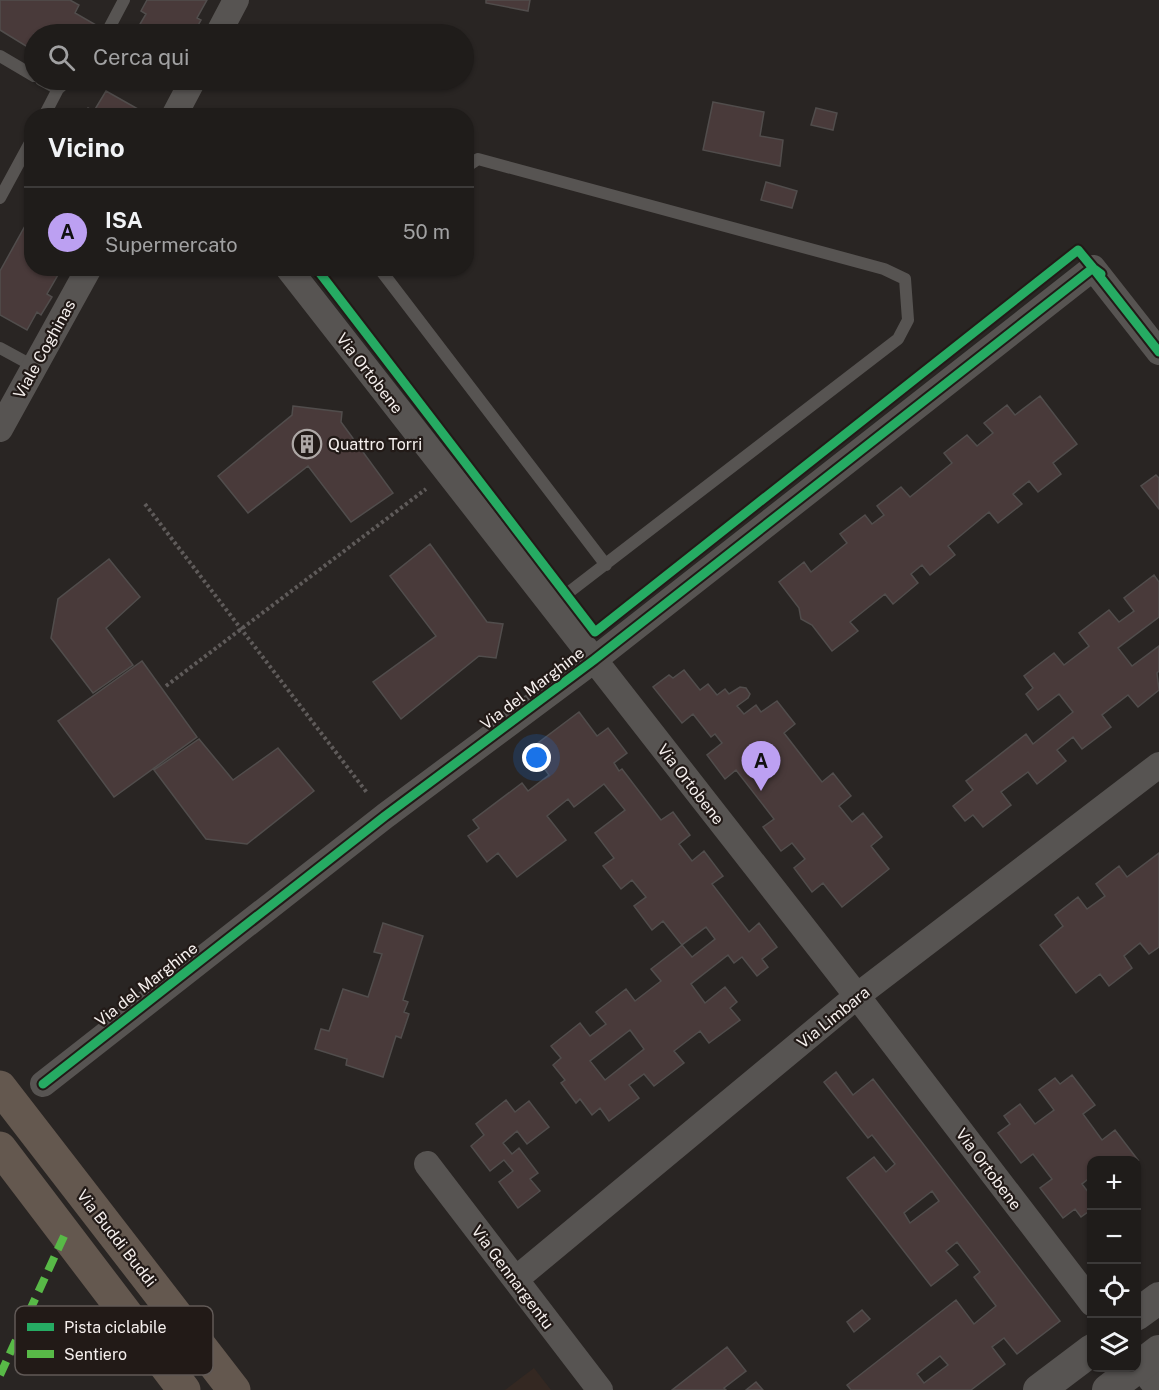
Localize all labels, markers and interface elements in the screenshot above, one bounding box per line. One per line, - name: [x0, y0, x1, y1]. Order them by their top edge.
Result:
- search box: [24, 24, 474, 90]
- icon: search: [45, 41, 78, 74]
- text: Cerca qui: [93, 44, 190, 70]
- text: Vicino: [48, 132, 125, 163]
- text: ISA: [105, 207, 143, 233]
- text: A: [60, 220, 75, 244]
- text: 50 m: [403, 220, 450, 244]
- text: Supermercato: [105, 233, 238, 257]
- street label: Viale Coghinas: [9, 296, 79, 402]
- street label: Via Ortobene: [332, 329, 407, 417]
- building icon: Quattro Torri: [291, 428, 323, 460]
- place label: Quattro Torri: [328, 435, 422, 454]
- street label: Via del Marghine: [477, 643, 588, 734]
- street label: Via Ortobene: [653, 740, 728, 828]
- pin: A: [742, 742, 780, 791]
- your location: [522, 743, 551, 772]
- street label: Via del Marghine: [91, 938, 201, 1030]
- street label: Via Limbara: [793, 982, 873, 1052]
- street label: Via Ortobene: [952, 1125, 1025, 1214]
- map controls: [1087, 1156, 1141, 1372]
- button: +: [1087, 1156, 1141, 1210]
- street label: Via Buddi Buddi: [73, 1186, 160, 1291]
- button: −: [1087, 1210, 1141, 1264]
- street label: Via Gennargentu: [468, 1222, 558, 1333]
- button: locate: [1087, 1264, 1141, 1318]
- legend: [15, 1306, 213, 1375]
- text: Pista ciclabile: [64, 1318, 167, 1337]
- button: layers: [1087, 1318, 1141, 1372]
- text: Sentiero: [64, 1345, 127, 1364]

